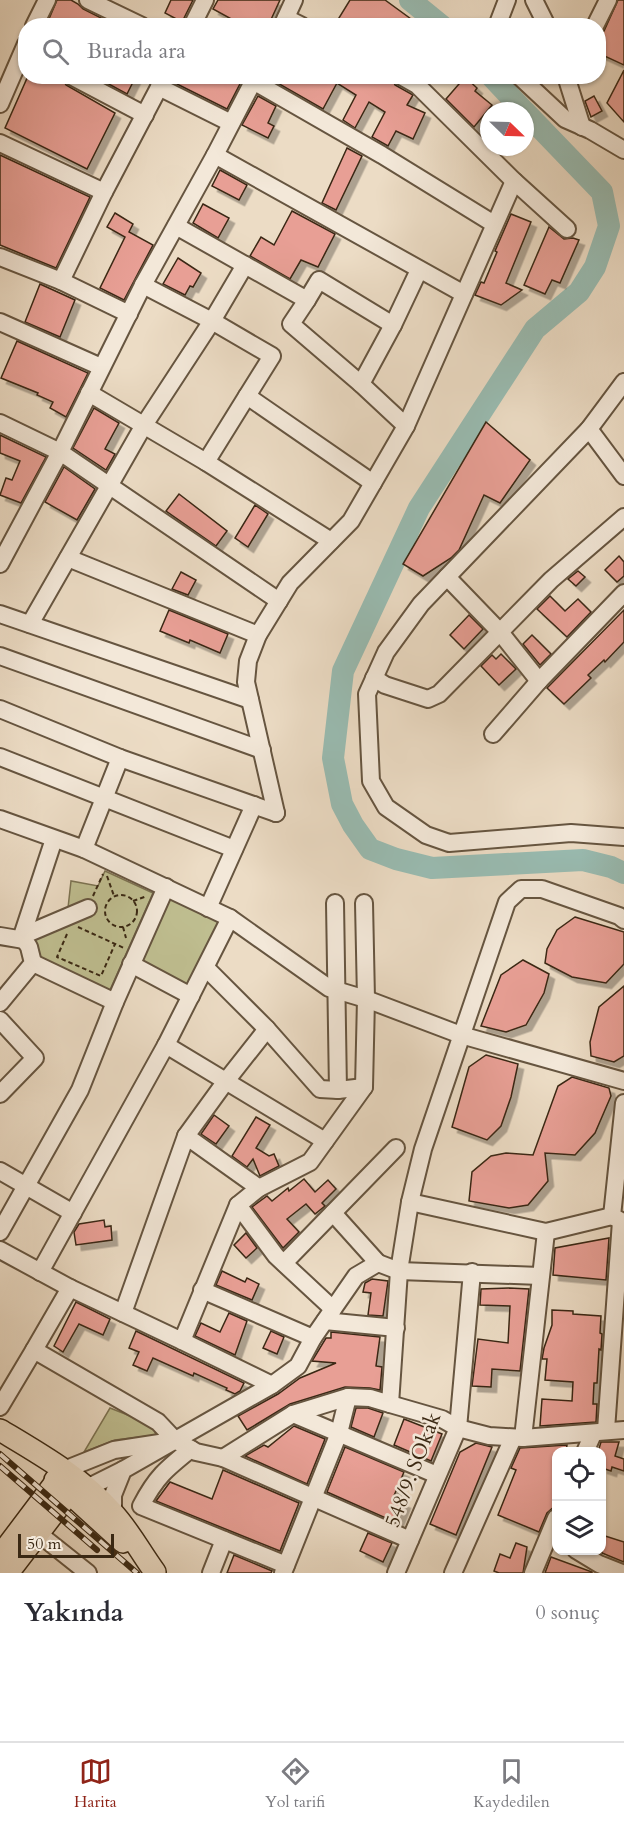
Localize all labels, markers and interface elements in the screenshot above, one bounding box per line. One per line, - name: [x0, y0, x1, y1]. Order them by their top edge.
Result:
- search box: [18, 18, 606, 84]
- icon: search: [39, 35, 72, 68]
- text: Burada ara: [87, 36, 186, 66]
- north arrow: [480, 102, 534, 156]
- street label: 548/9. SOkak: [378, 1408, 448, 1532]
- map controls: [552, 1447, 606, 1555]
- button: locate: [552, 1447, 606, 1501]
- button: layers: [552, 1501, 606, 1555]
- scale bar: [18, 1531, 114, 1558]
- text: 50 m: [27, 1533, 61, 1555]
- text: Yakında: [24, 1595, 124, 1630]
- text: 0 sonuç: [535, 1599, 600, 1626]
- tab: Harita: [74, 1755, 117, 1813]
- tab: Yol tarifi: [265, 1755, 325, 1813]
- tab: Kaydedilen: [473, 1755, 550, 1813]

